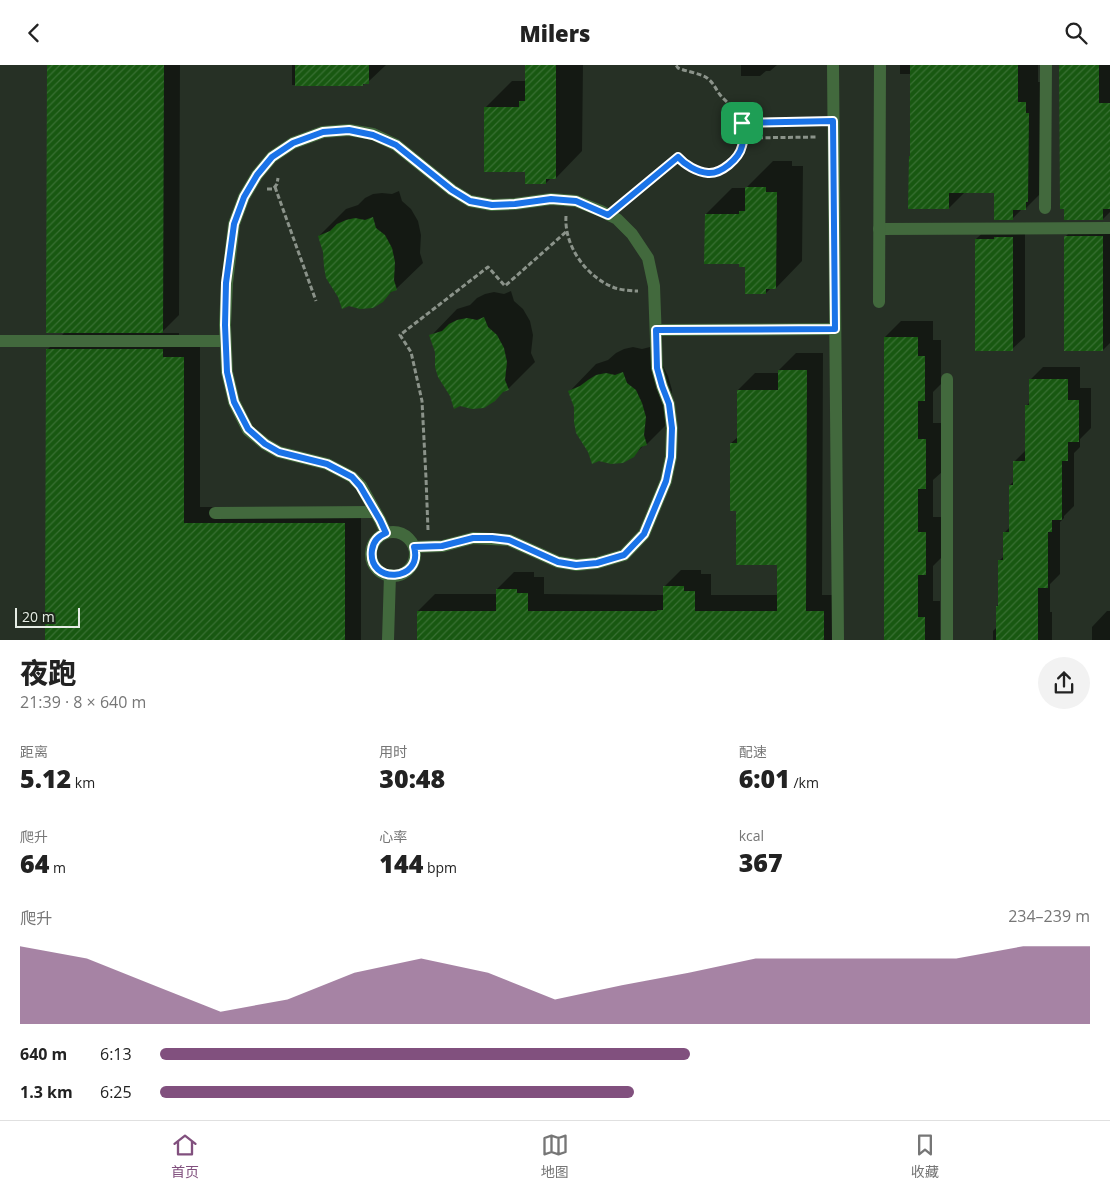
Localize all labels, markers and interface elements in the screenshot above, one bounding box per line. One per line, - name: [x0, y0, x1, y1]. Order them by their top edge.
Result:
- text: Milers: [520, 18, 590, 48]
- icon: back: [20, 19, 48, 47]
- icon: search: [1062, 19, 1090, 47]
- pin: [721, 102, 763, 144]
- icon: arrive: [728, 109, 756, 137]
- scale bar: [15, 605, 80, 628]
- text: 20 m: [22, 607, 55, 626]
- text: 夜跑: [20, 653, 76, 691]
- button: share: [1038, 657, 1090, 709]
- text: 21:39 · 8 × 640 m: [20, 691, 146, 713]
- text: 距离: [20, 742, 48, 761]
- text: 用时: [379, 742, 407, 761]
- text: 配速: [739, 742, 767, 761]
- text: 5.12: [20, 761, 71, 795]
- text: 30:48: [379, 761, 445, 795]
- text: 6:01: [739, 761, 790, 795]
- text: km: [71, 773, 95, 792]
- text: /km: [790, 773, 819, 792]
- text: kcal: [739, 826, 764, 845]
- text: 爬升: [20, 827, 48, 846]
- text: 心率: [379, 827, 407, 846]
- text: 367: [739, 845, 783, 879]
- text: 64: [20, 846, 49, 880]
- text: 144: [379, 846, 423, 880]
- text: m: [49, 858, 66, 877]
- text: bpm: [423, 858, 457, 877]
- text: 234–239 m: [1008, 905, 1090, 927]
- text: 爬升: [20, 907, 52, 929]
- text: 640 m: [20, 1043, 67, 1065]
- text: 6:13: [100, 1043, 132, 1065]
- text: 1.3 km: [20, 1081, 73, 1103]
- text: 6:25: [100, 1081, 132, 1103]
- tab: 首页: [171, 1131, 199, 1181]
- tab: 地图: [541, 1131, 569, 1181]
- tab: 收藏: [911, 1131, 939, 1181]

